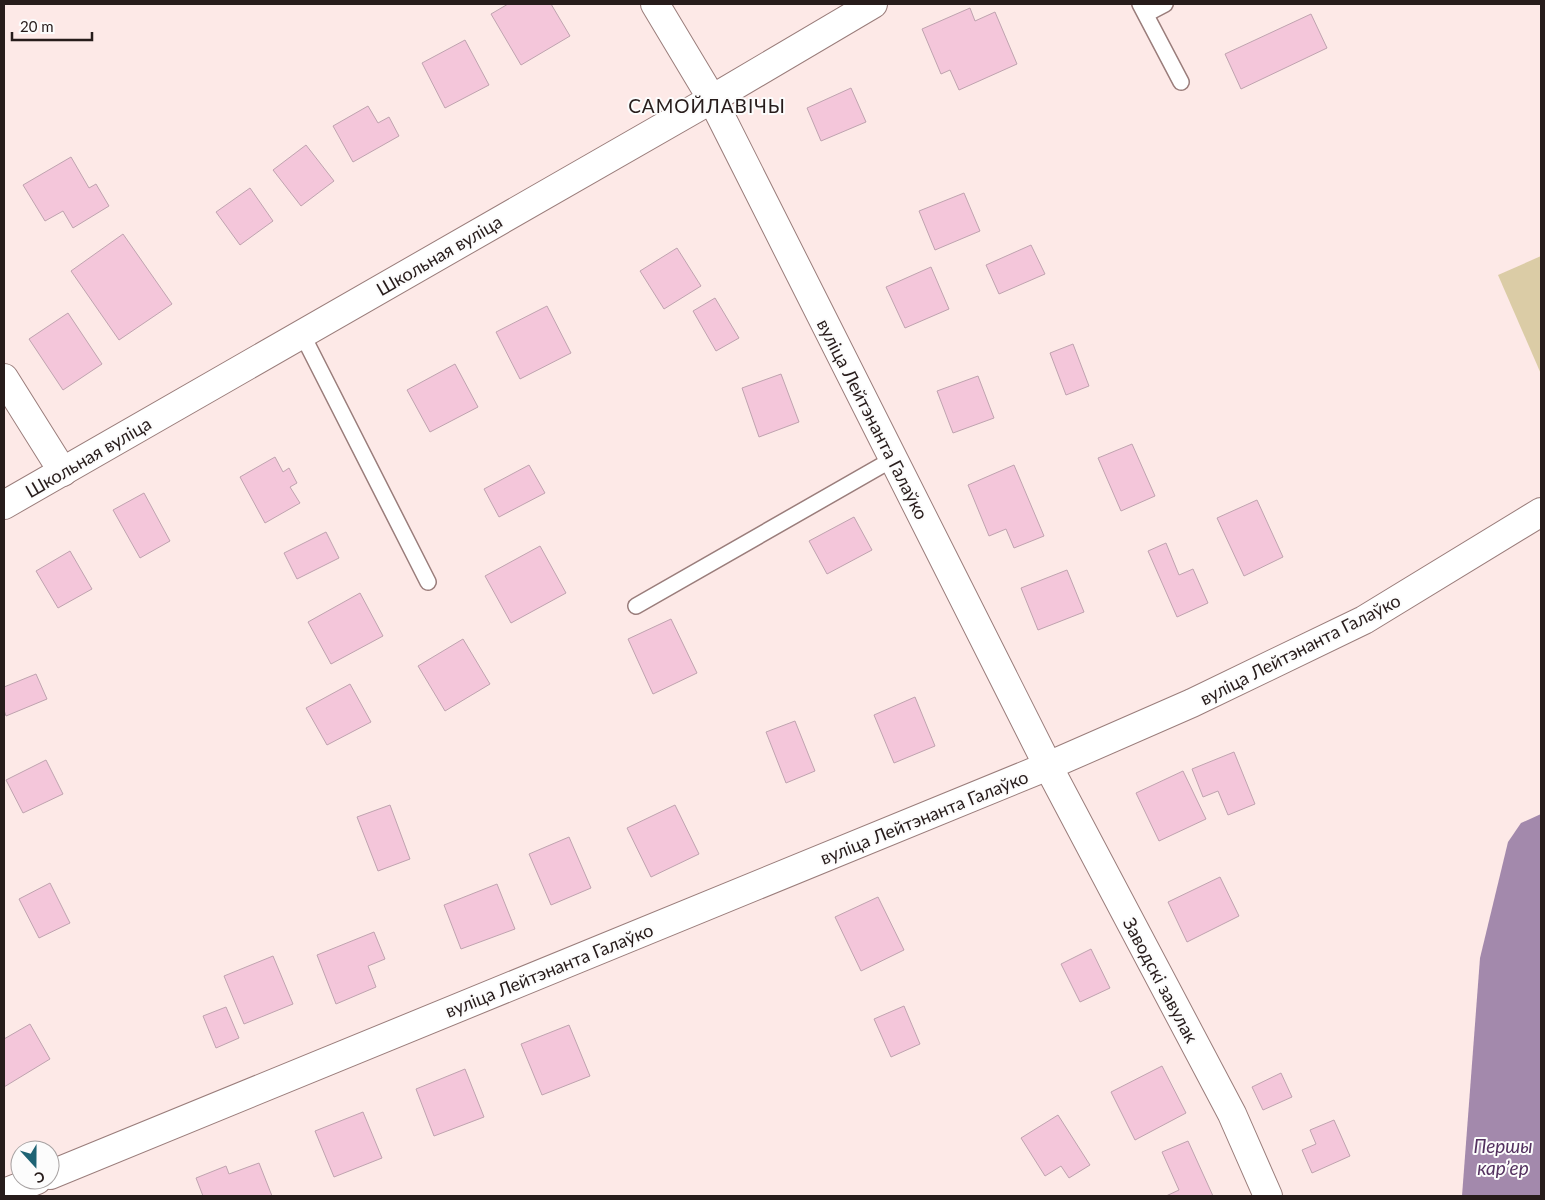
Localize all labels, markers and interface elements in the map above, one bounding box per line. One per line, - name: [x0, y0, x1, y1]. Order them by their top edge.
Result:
- scale bar: [12, 10, 92, 42]
- text: 20 m: [20, 17, 54, 35]
- district label: САМОЙЛАВІЧЫ: [628, 94, 786, 117]
- street label: Школьная вуліца: [372, 210, 506, 300]
- street label: вуліца Лейтэнанта Галаўко: [813, 315, 933, 523]
- street label: Школьная вуліца: [21, 412, 155, 502]
- street label: вуліца Лейтэнанта Галаўко: [1196, 589, 1404, 709]
- street label: вуліца Лейтэнанта Галаўко: [817, 765, 1031, 869]
- street label: Заводскі завулак: [1119, 914, 1204, 1047]
- street label: вуліца Лейтэнанта Галаўко: [442, 918, 656, 1022]
- water label: Першы карʼер: [1473, 1134, 1533, 1179]
- north arrow: [10, 1140, 60, 1190]
- text: С: [32, 1168, 47, 1187]

